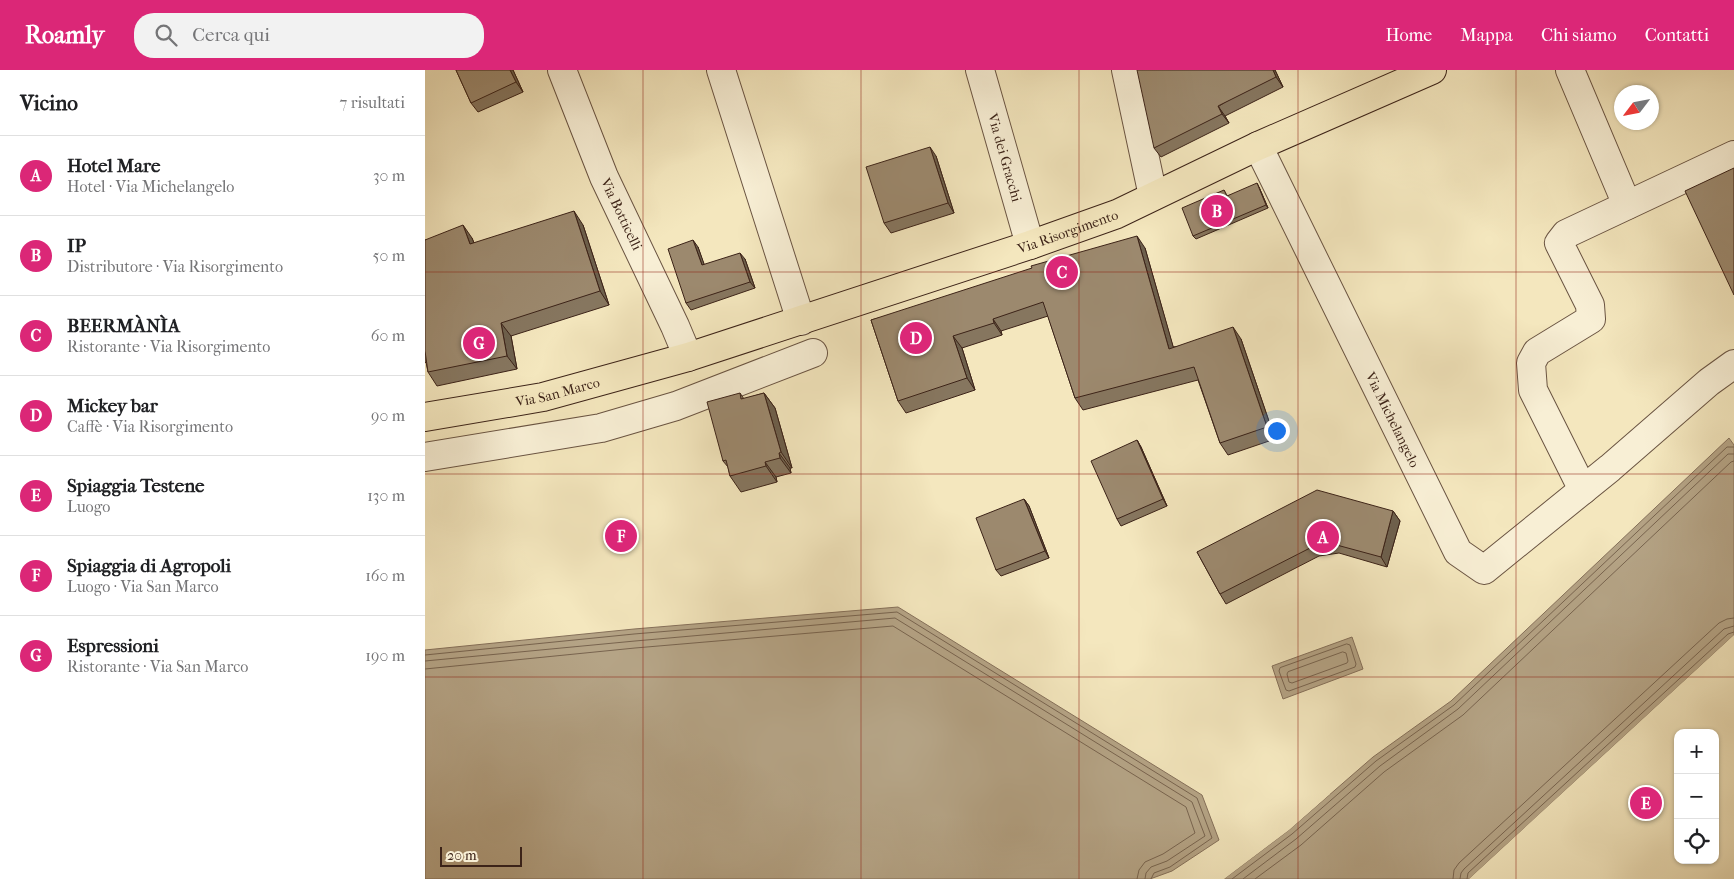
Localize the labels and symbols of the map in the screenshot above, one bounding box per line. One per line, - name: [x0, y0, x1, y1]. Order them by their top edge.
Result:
- north arrow: [1614, 85, 1659, 130]
- street label: Via dei Gracchi: [984, 111, 1025, 204]
- street label: Via Botticelli: [596, 175, 646, 253]
- pin: B: [1201, 192, 1233, 230]
- street label: Via Risorgimento: [1014, 206, 1120, 258]
- pin: C: [1046, 253, 1078, 291]
- pin: D: [900, 319, 932, 357]
- pin: G: [463, 324, 495, 362]
- street label: Via Michelangelo: [1361, 368, 1423, 470]
- street label: Via San Marco: [513, 374, 602, 411]
- your location: [1264, 418, 1290, 444]
- pin: F: [605, 517, 637, 555]
- pin: A: [1307, 518, 1339, 556]
- pin: E: [1630, 784, 1662, 822]
- scale bar: [440, 844, 523, 867]

